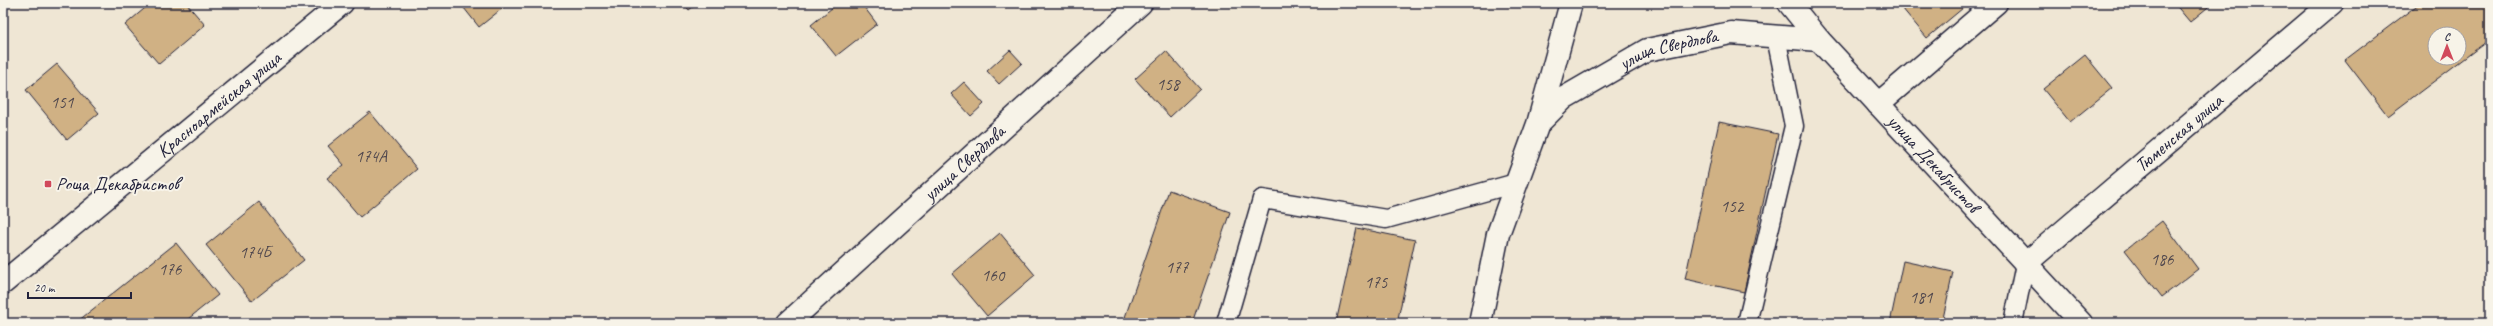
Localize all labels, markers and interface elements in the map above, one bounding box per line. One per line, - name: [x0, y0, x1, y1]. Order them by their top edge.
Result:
- street label: улица Свердлова: [1614, 24, 1722, 76]
- north arrow: [2427, 26, 2467, 66]
- text: С: [2444, 29, 2451, 43]
- street label: Красноармейская улица: [152, 45, 287, 163]
- house number: 158: [1157, 74, 1182, 95]
- street label: Тюменская улица: [2130, 88, 2229, 177]
- house number: 151: [51, 92, 75, 113]
- street label: улица Декабристов: [1882, 109, 1987, 220]
- street label: улица Свердлова: [918, 119, 1012, 207]
- house number: 174А: [355, 146, 388, 167]
- place label: Роща Декабристов: [56, 172, 183, 196]
- marker: Роща Декабристов: [43, 179, 53, 189]
- house number: 152: [1721, 196, 1745, 217]
- house number: 174Б: [239, 242, 274, 263]
- house number: 186: [2151, 249, 2175, 270]
- house number: 177: [1166, 257, 1190, 278]
- house number: 176: [159, 259, 183, 280]
- house number: 160: [982, 265, 1006, 286]
- house number: 175: [1365, 272, 1389, 293]
- scale bar: [28, 274, 131, 300]
- text: 20 m: [34, 280, 56, 296]
- house number: 181: [1910, 287, 1934, 308]

